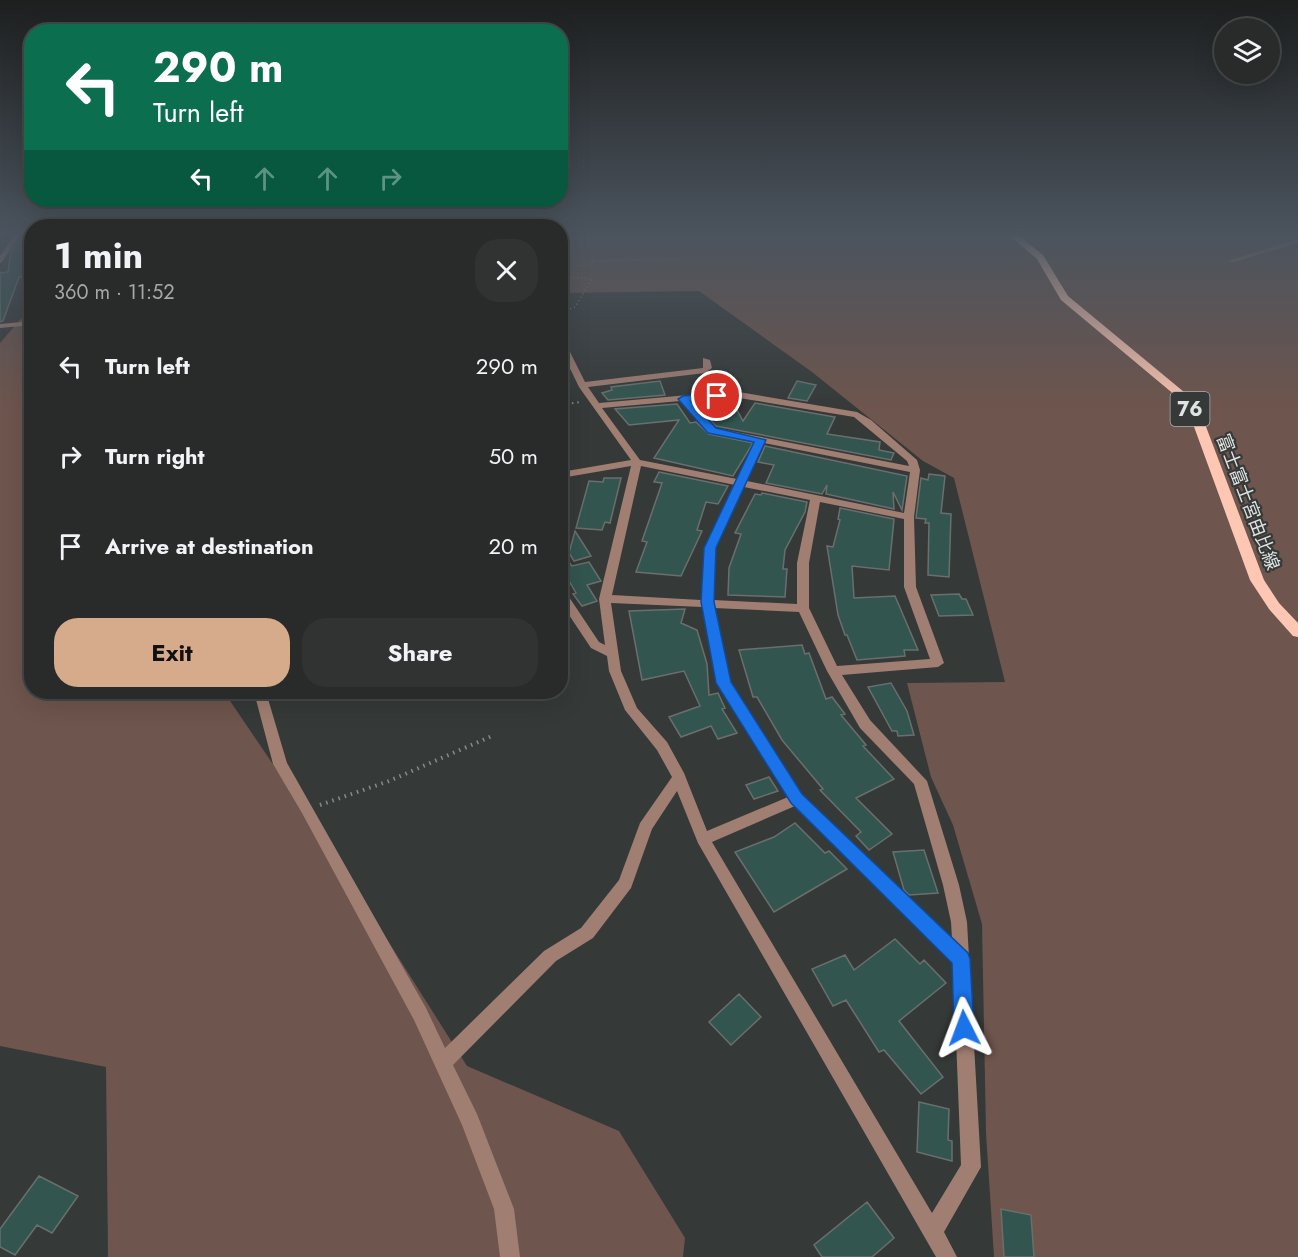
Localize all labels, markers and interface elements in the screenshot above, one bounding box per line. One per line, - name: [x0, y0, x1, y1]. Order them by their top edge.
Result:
- map controls: [1214, 18, 1280, 84]
- button: layers: [1214, 18, 1280, 84]
- text: 290 m: [153, 37, 284, 98]
- icon: left: [54, 48, 132, 126]
- text: Turn left: [153, 93, 243, 132]
- icon: left: [185, 162, 218, 195]
- icon: ahead: [248, 162, 281, 195]
- icon: ahead: [311, 162, 344, 195]
- icon: right: [374, 162, 407, 195]
- text: 1 min: [54, 229, 143, 281]
- button: close: [475, 239, 538, 302]
- text: 360 m · 11:52: [54, 278, 175, 307]
- icon: left: [54, 350, 87, 383]
- text: Turn left: [105, 350, 190, 382]
- text: 290 m: [476, 350, 538, 382]
- pin: [691, 370, 742, 421]
- icon: arrive: [700, 379, 733, 412]
- road number: 76: [1170, 392, 1210, 426]
- street label: 富士富士宮由比線: [1210, 430, 1286, 574]
- icon: right: [54, 440, 87, 473]
- text: Turn right: [105, 440, 205, 472]
- text: 50 m: [489, 440, 538, 472]
- icon: arrive: [54, 530, 87, 563]
- text: Arrive at destination: [105, 530, 314, 562]
- text: 20 m: [489, 530, 538, 562]
- button: Exit: [54, 618, 290, 687]
- button: Share: [302, 618, 538, 687]
- position arrow: [932, 996, 996, 1060]

